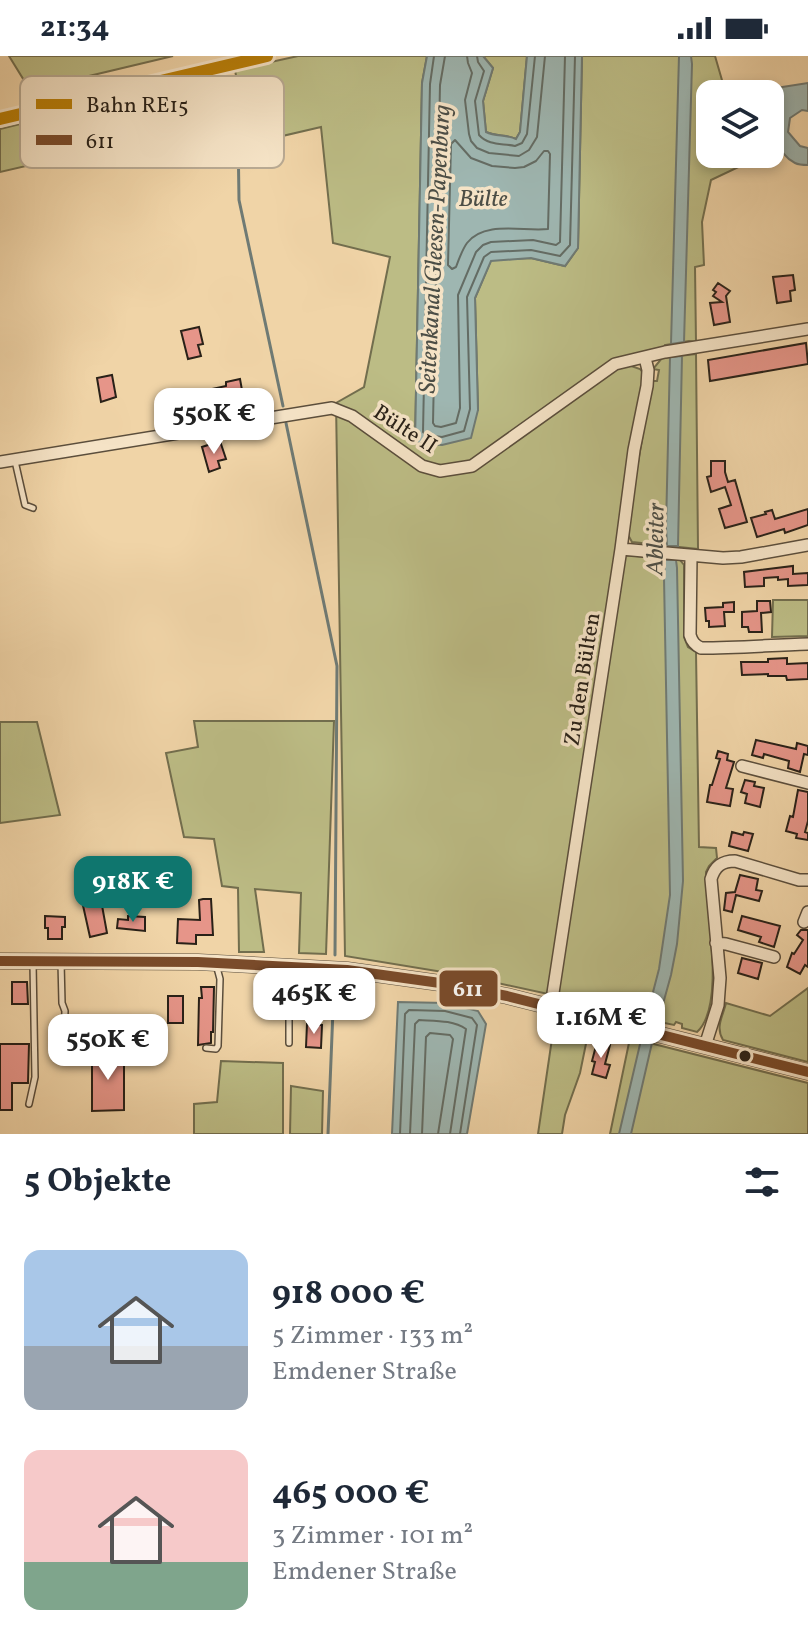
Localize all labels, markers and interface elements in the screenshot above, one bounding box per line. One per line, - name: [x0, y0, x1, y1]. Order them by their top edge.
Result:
- text: 21:34: [40, 7, 110, 49]
- legend: [20, 76, 284, 168]
- map controls: [696, 80, 784, 168]
- button: layers: [696, 80, 784, 168]
- text: Bahn RE15: [86, 91, 189, 122]
- water label: Seitenkanal Gleesen-Papenburg: [411, 103, 461, 394]
- text: 611: [86, 127, 114, 158]
- water label: Bülte: [458, 183, 508, 217]
- pin: 550K €: [149, 388, 279, 456]
- text: 550K €: [172, 396, 256, 432]
- street label: Bülte II: [367, 398, 443, 462]
- water label: Ableiter: [639, 501, 675, 577]
- street label: Zu den Bülten: [558, 610, 609, 748]
- pin: 918K €: [68, 856, 198, 924]
- text: 918K €: [92, 864, 174, 900]
- pin: 465K €: [249, 968, 379, 1036]
- line badge: 611: [438, 969, 499, 1008]
- text: 611: [453, 975, 483, 1006]
- text: 465K €: [271, 976, 357, 1012]
- pin: 1.16M €: [527, 992, 675, 1060]
- text: 1.16M €: [555, 1000, 647, 1036]
- pin: 550K €: [43, 1014, 173, 1082]
- text: 550K €: [66, 1022, 150, 1058]
- unlabelled marker: [737, 1048, 753, 1064]
- text: 5 Objekte: [24, 1159, 171, 1206]
- icon: filters: [740, 1160, 784, 1204]
- text: 918 000 €: [272, 1271, 425, 1318]
- icon: home: [88, 1282, 184, 1378]
- text: 5 Zimmer · 133 m²: [272, 1318, 473, 1354]
- text: Emdener Straße: [272, 1354, 457, 1390]
- text: 465 000 €: [272, 1471, 430, 1518]
- icon: home: [88, 1482, 184, 1578]
- text: 3 Zimmer · 101 m²: [272, 1518, 473, 1554]
- text: Emdener Straße: [272, 1554, 457, 1590]

